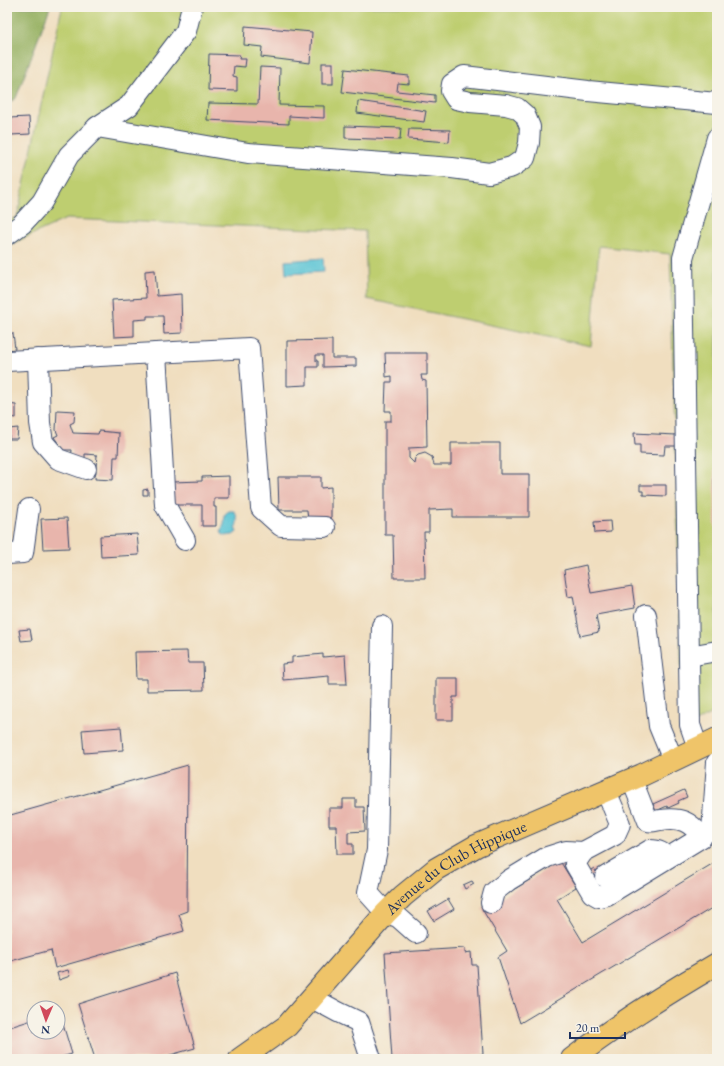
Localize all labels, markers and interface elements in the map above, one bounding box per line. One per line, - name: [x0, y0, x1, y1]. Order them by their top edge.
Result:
- street label: Avenue du Club Hippique: [380, 816, 530, 920]
- north arrow: [26, 1000, 66, 1040]
- scale bar: [570, 1014, 625, 1040]
- text: 20 m: [576, 1020, 600, 1036]
- text: N: [41, 1023, 50, 1037]

